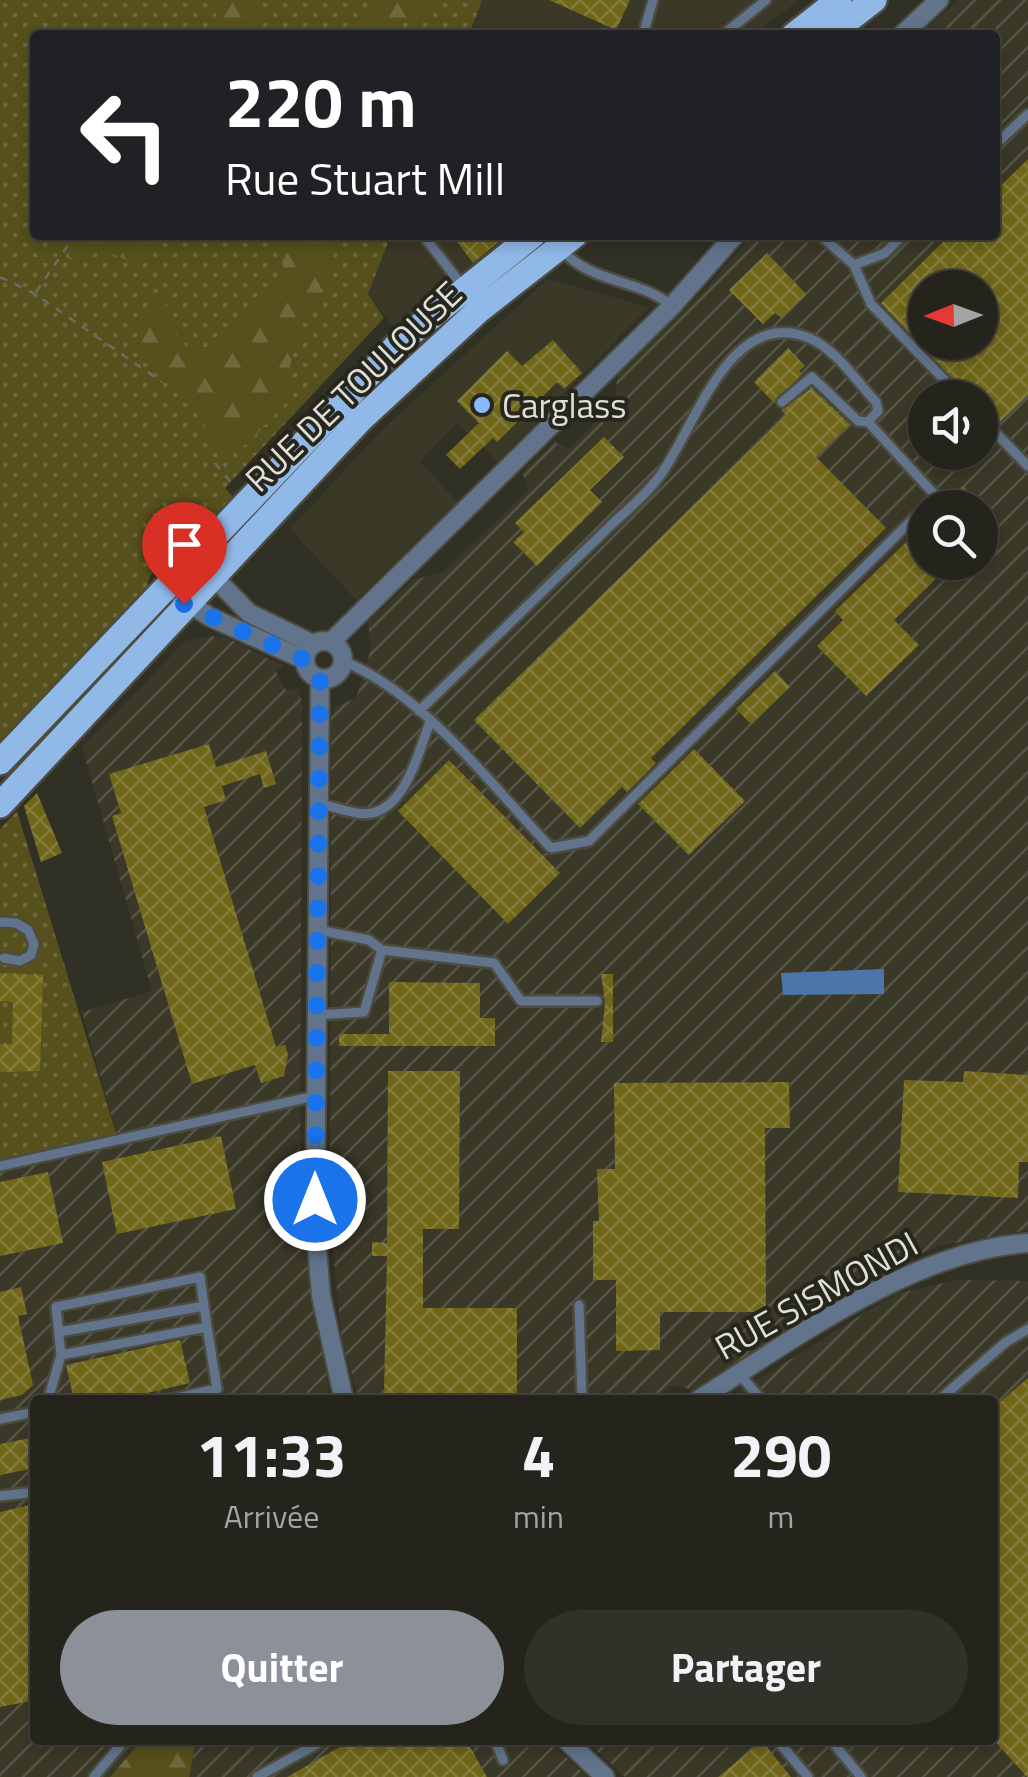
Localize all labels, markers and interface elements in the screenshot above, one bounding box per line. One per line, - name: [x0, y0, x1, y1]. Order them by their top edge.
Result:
- text: 220 m: [225, 48, 417, 154]
- icon: left: [60, 70, 190, 200]
- text: Rue Stuart Mill: [225, 144, 505, 212]
- street label: RUE DE TOULOUSE: [232, 268, 474, 504]
- north arrow: [908, 270, 998, 360]
- map controls: [908, 270, 998, 580]
- place label: Carglass: [502, 378, 627, 432]
- button: sound: [908, 380, 998, 470]
- marker: Carglass: [471, 394, 493, 416]
- button: search: [908, 490, 998, 580]
- pin: [142, 502, 227, 605]
- icon: arrive: [157, 517, 212, 572]
- position arrow: [263, 1148, 367, 1252]
- street label: RUE SISMONDI: [704, 1217, 928, 1373]
- text: 11:33: [197, 1409, 346, 1500]
- text: 4: [522, 1409, 555, 1500]
- text: 290: [731, 1409, 831, 1500]
- text: Arrivée: [224, 1492, 319, 1540]
- text: min: [513, 1492, 564, 1540]
- text: m: [768, 1492, 794, 1540]
- button: Quitter: [60, 1610, 504, 1725]
- button: Partager: [524, 1610, 968, 1725]

